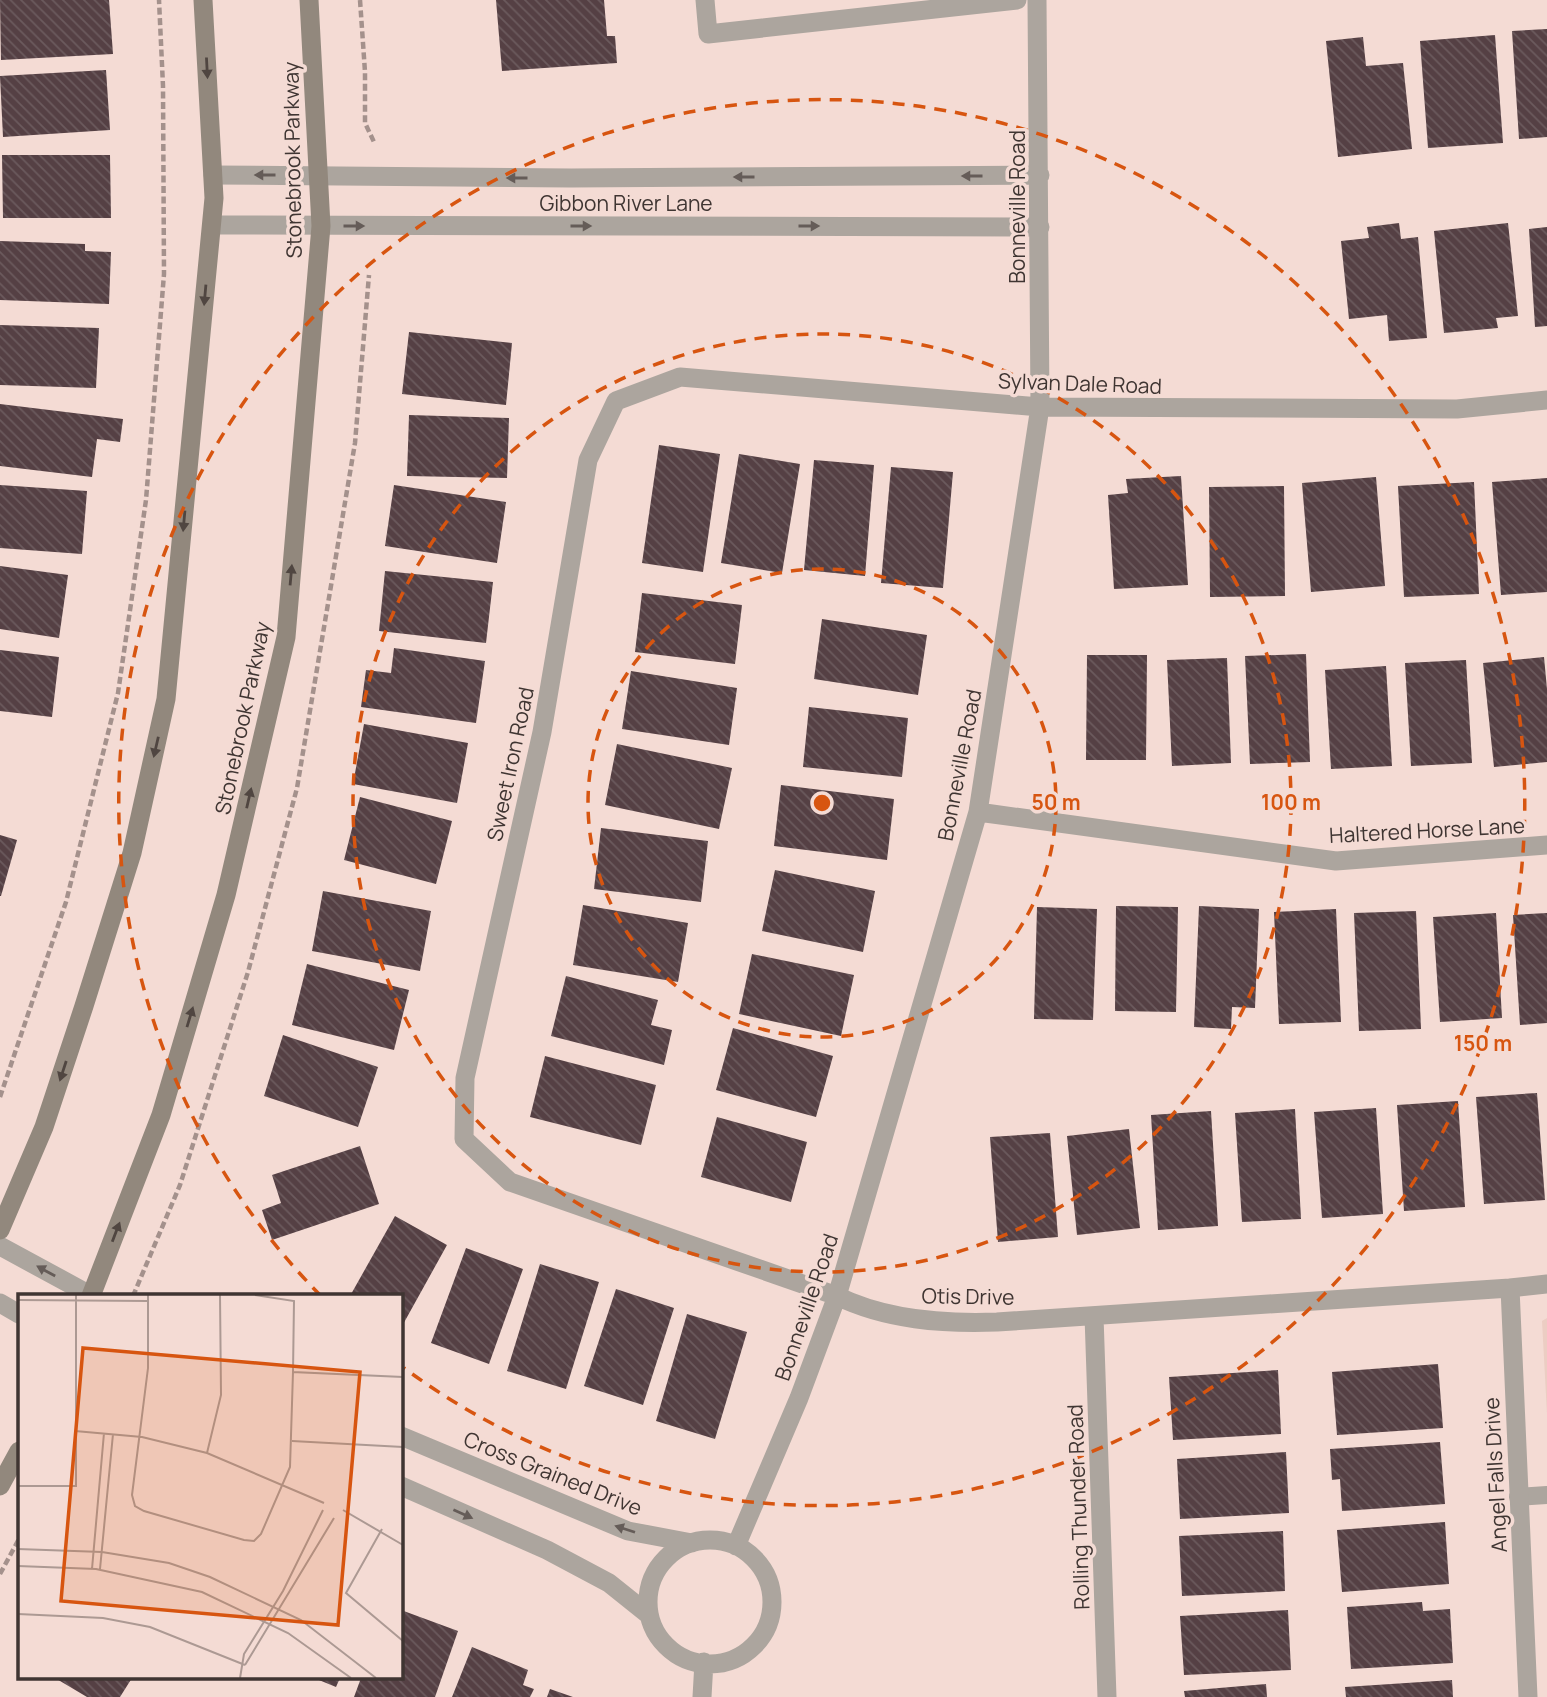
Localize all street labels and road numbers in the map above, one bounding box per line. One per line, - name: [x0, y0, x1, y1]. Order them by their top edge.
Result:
- street label: Stonebrook Parkway: [276, 61, 308, 259]
- street label: Bonneville Road: [1003, 130, 1031, 284]
- street label: Gibbon River Lane: [539, 189, 713, 217]
- street label: Sylvan Dale Road: [998, 366, 1162, 400]
- street label: Stonebrook Parkway: [208, 619, 276, 817]
- street label: Sweet Iron Road: [480, 684, 540, 844]
- street label: Bonneville Road: [931, 687, 987, 843]
- street label: Haltered Horse Lane: [1328, 811, 1526, 849]
- street label: Bonneville Road: [768, 1230, 844, 1384]
- street label: Otis Drive: [921, 1281, 1015, 1311]
- street label: Angel Falls Drive: [1477, 1397, 1513, 1553]
- street label: Rolling Thunder Road: [1060, 1404, 1096, 1610]
- street label: Cross Grained Drive: [460, 1424, 646, 1522]

